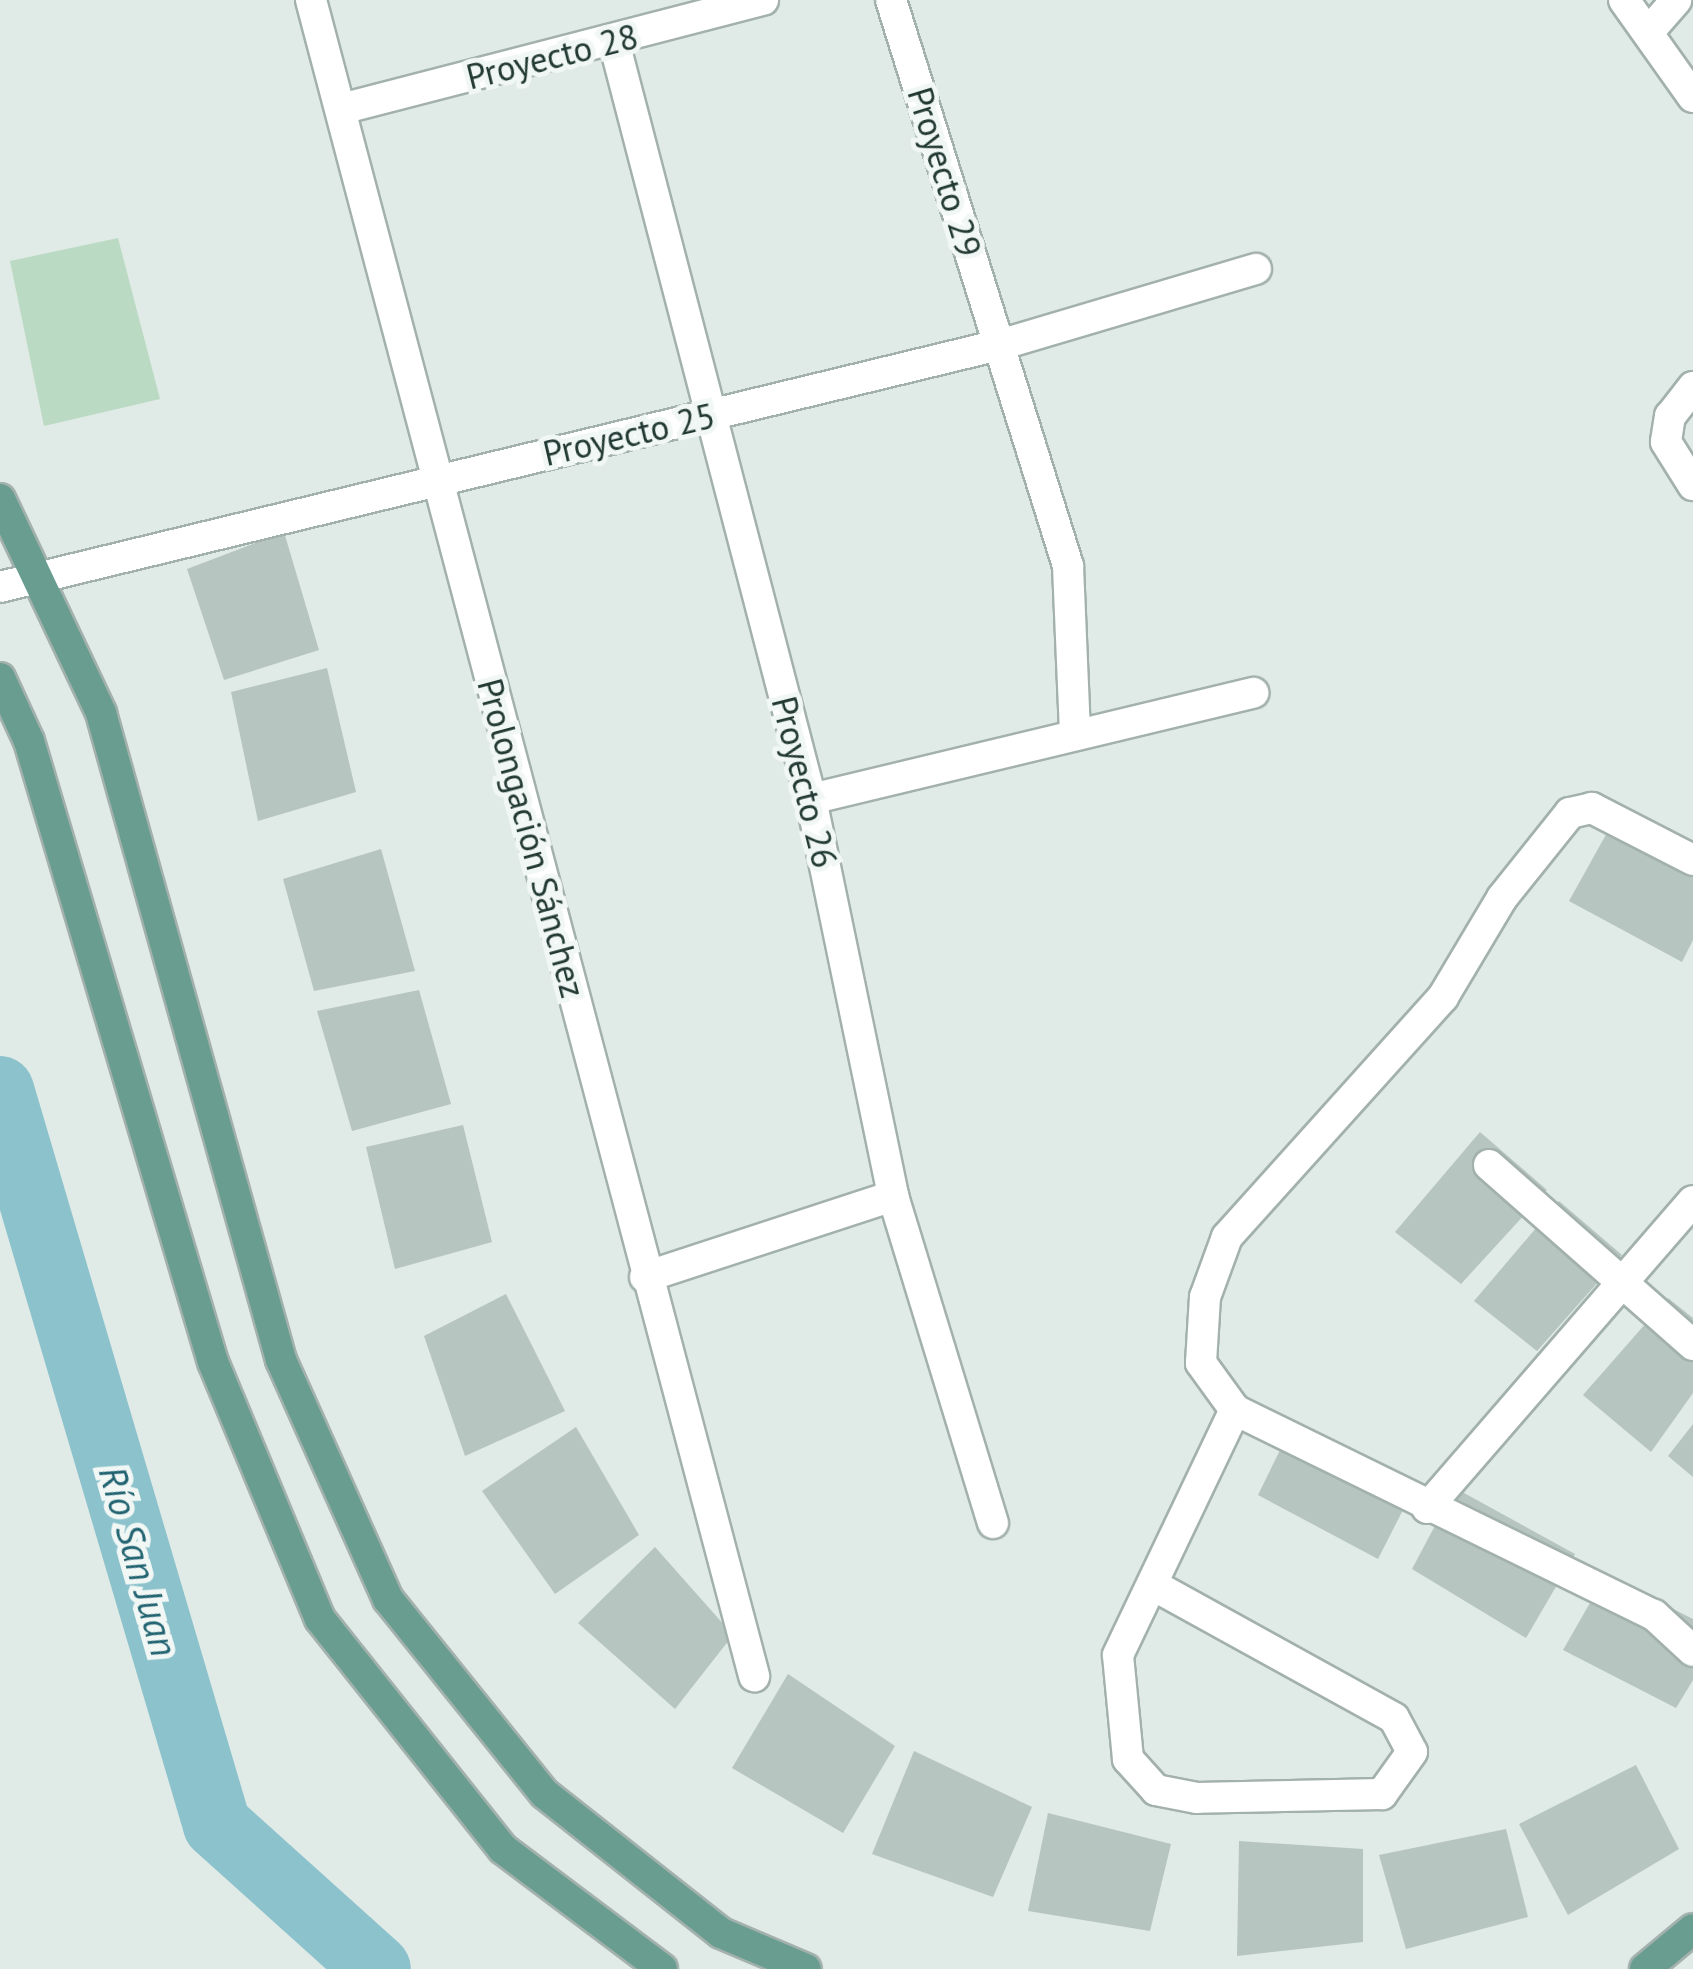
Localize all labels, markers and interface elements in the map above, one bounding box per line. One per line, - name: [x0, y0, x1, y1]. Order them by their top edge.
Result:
- street label: Proyecto 28: [462, 14, 642, 98]
- street label: Proyecto 29: [899, 82, 991, 262]
- street label: Proyecto 25: [539, 394, 719, 474]
- street label: Prolongación Sánchez: [469, 674, 595, 1002]
- street label: Proyecto 26: [763, 692, 847, 872]
- water label: Río San Juan: [90, 1461, 188, 1661]

